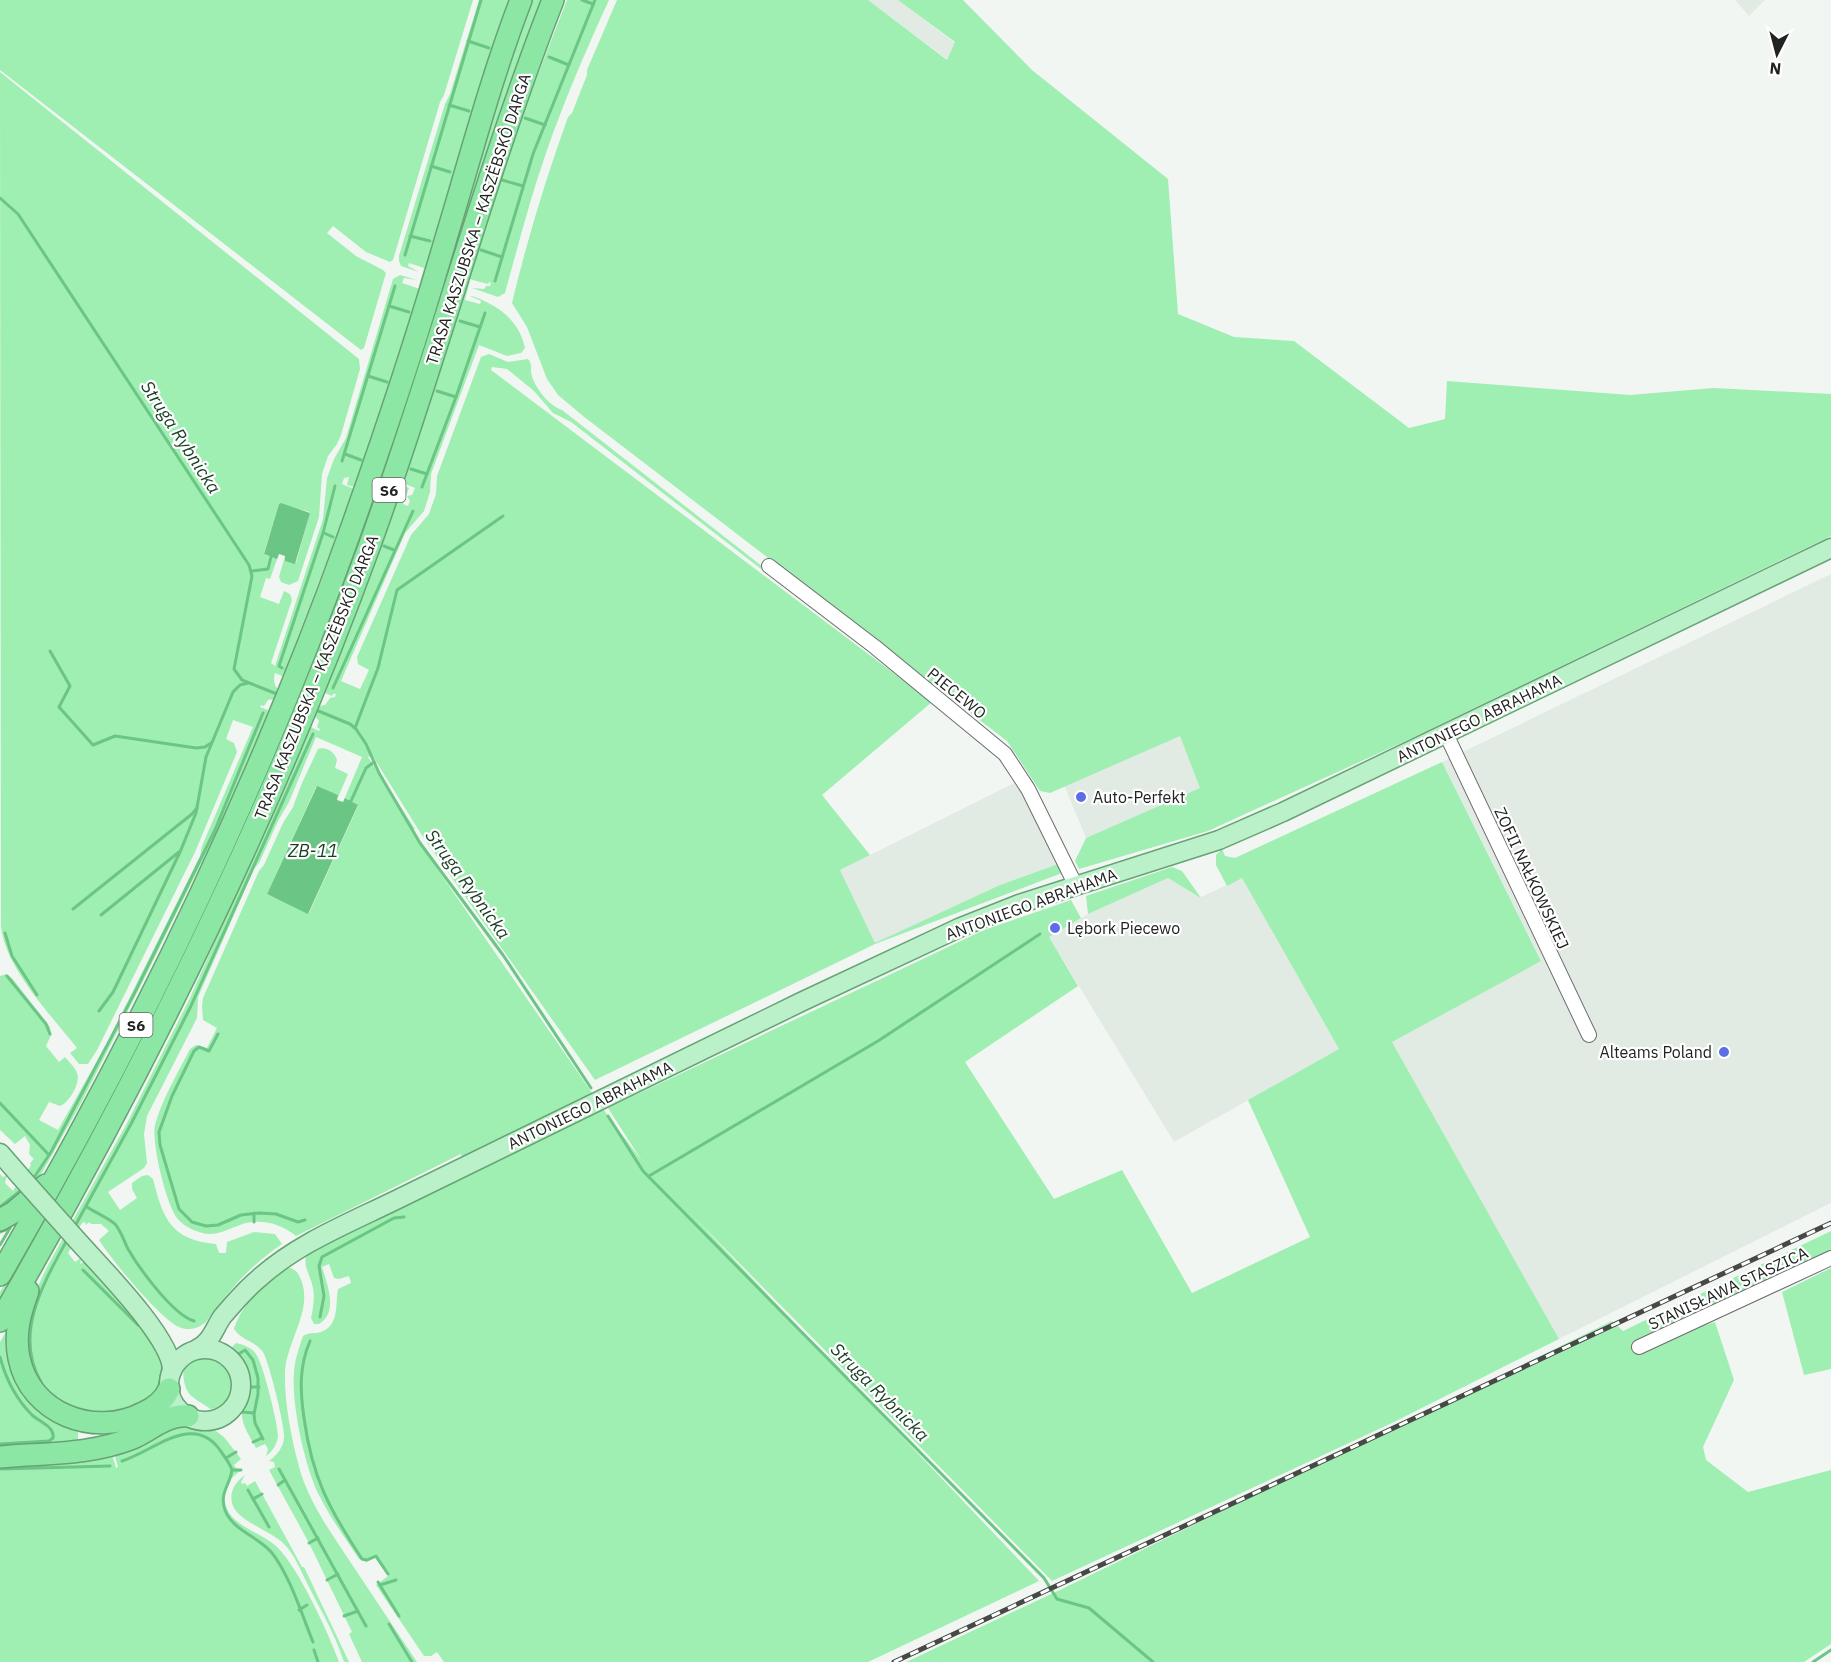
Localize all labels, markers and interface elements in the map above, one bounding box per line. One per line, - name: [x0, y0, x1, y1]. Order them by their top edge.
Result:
- north arrow: [1747, 24, 1807, 84]
- text: N: [1769, 58, 1782, 79]
- street label: TRASA KASZUBSKA – KASZËBSKÔ DARGA: [421, 71, 535, 367]
- water label: Struga Rybnicka: [136, 376, 226, 498]
- road number: S6: [372, 478, 406, 502]
- street label: TRASA KASZUBSKA – KASZËBSKÔ DARGA: [250, 532, 382, 822]
- street label: PIECEWO: [923, 663, 991, 723]
- street label: ANTONIEGO ABRAHAMA: [1393, 669, 1565, 767]
- place label: Auto-Perfekt: [1093, 787, 1185, 807]
- marker: Auto-Perfekt: [1074, 790, 1088, 804]
- street label: ZOFII NAŁKOWSKIEJ: [1490, 804, 1574, 952]
- water label: Struga Rybnicka: [420, 825, 516, 943]
- water label: ZB-11: [287, 839, 338, 862]
- street label: ANTONIEGO ABRAHAMA: [943, 864, 1119, 944]
- place label: Lębork Piecewo: [1067, 918, 1180, 938]
- marker: Lębork Piecewo: [1048, 921, 1062, 935]
- road number: S6: [120, 1013, 152, 1037]
- place label: Alteams Poland: [1599, 1042, 1712, 1062]
- marker: Alteams Poland: [1717, 1045, 1731, 1059]
- street label: ANTONIEGO ABRAHAMA: [504, 1056, 676, 1154]
- street label: STANISŁAWA STASZICA: [1645, 1242, 1811, 1334]
- water label: Struga Rybnicka: [826, 1338, 934, 1446]

